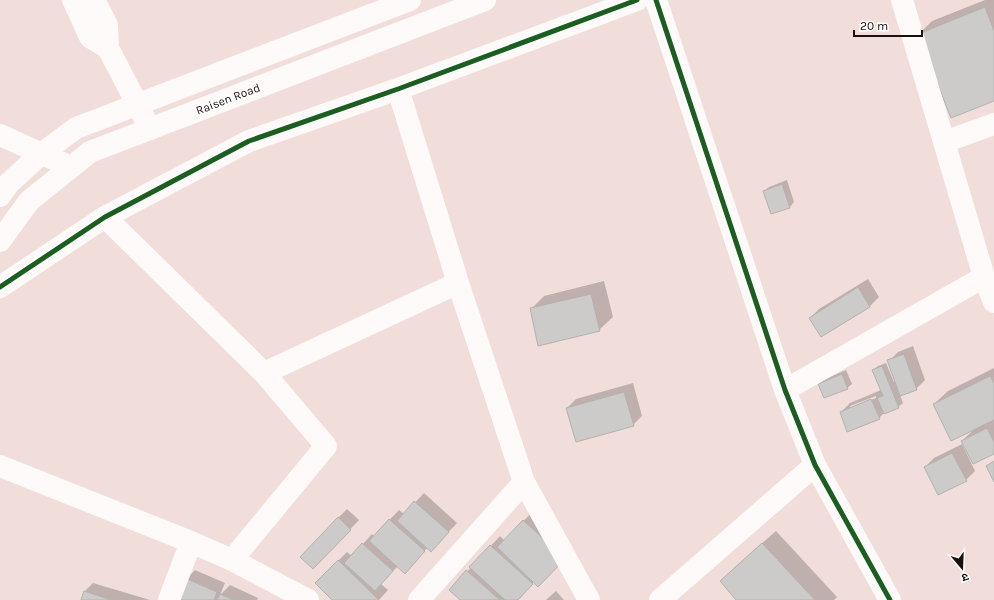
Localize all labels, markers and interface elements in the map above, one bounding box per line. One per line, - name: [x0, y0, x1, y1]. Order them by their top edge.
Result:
- scale bar: [854, 12, 922, 38]
- text: 20 m: [860, 19, 888, 33]
- street label: Raisen Road: [194, 80, 262, 118]
- north arrow: [942, 548, 982, 588]
- text: उ: [959, 570, 970, 584]

